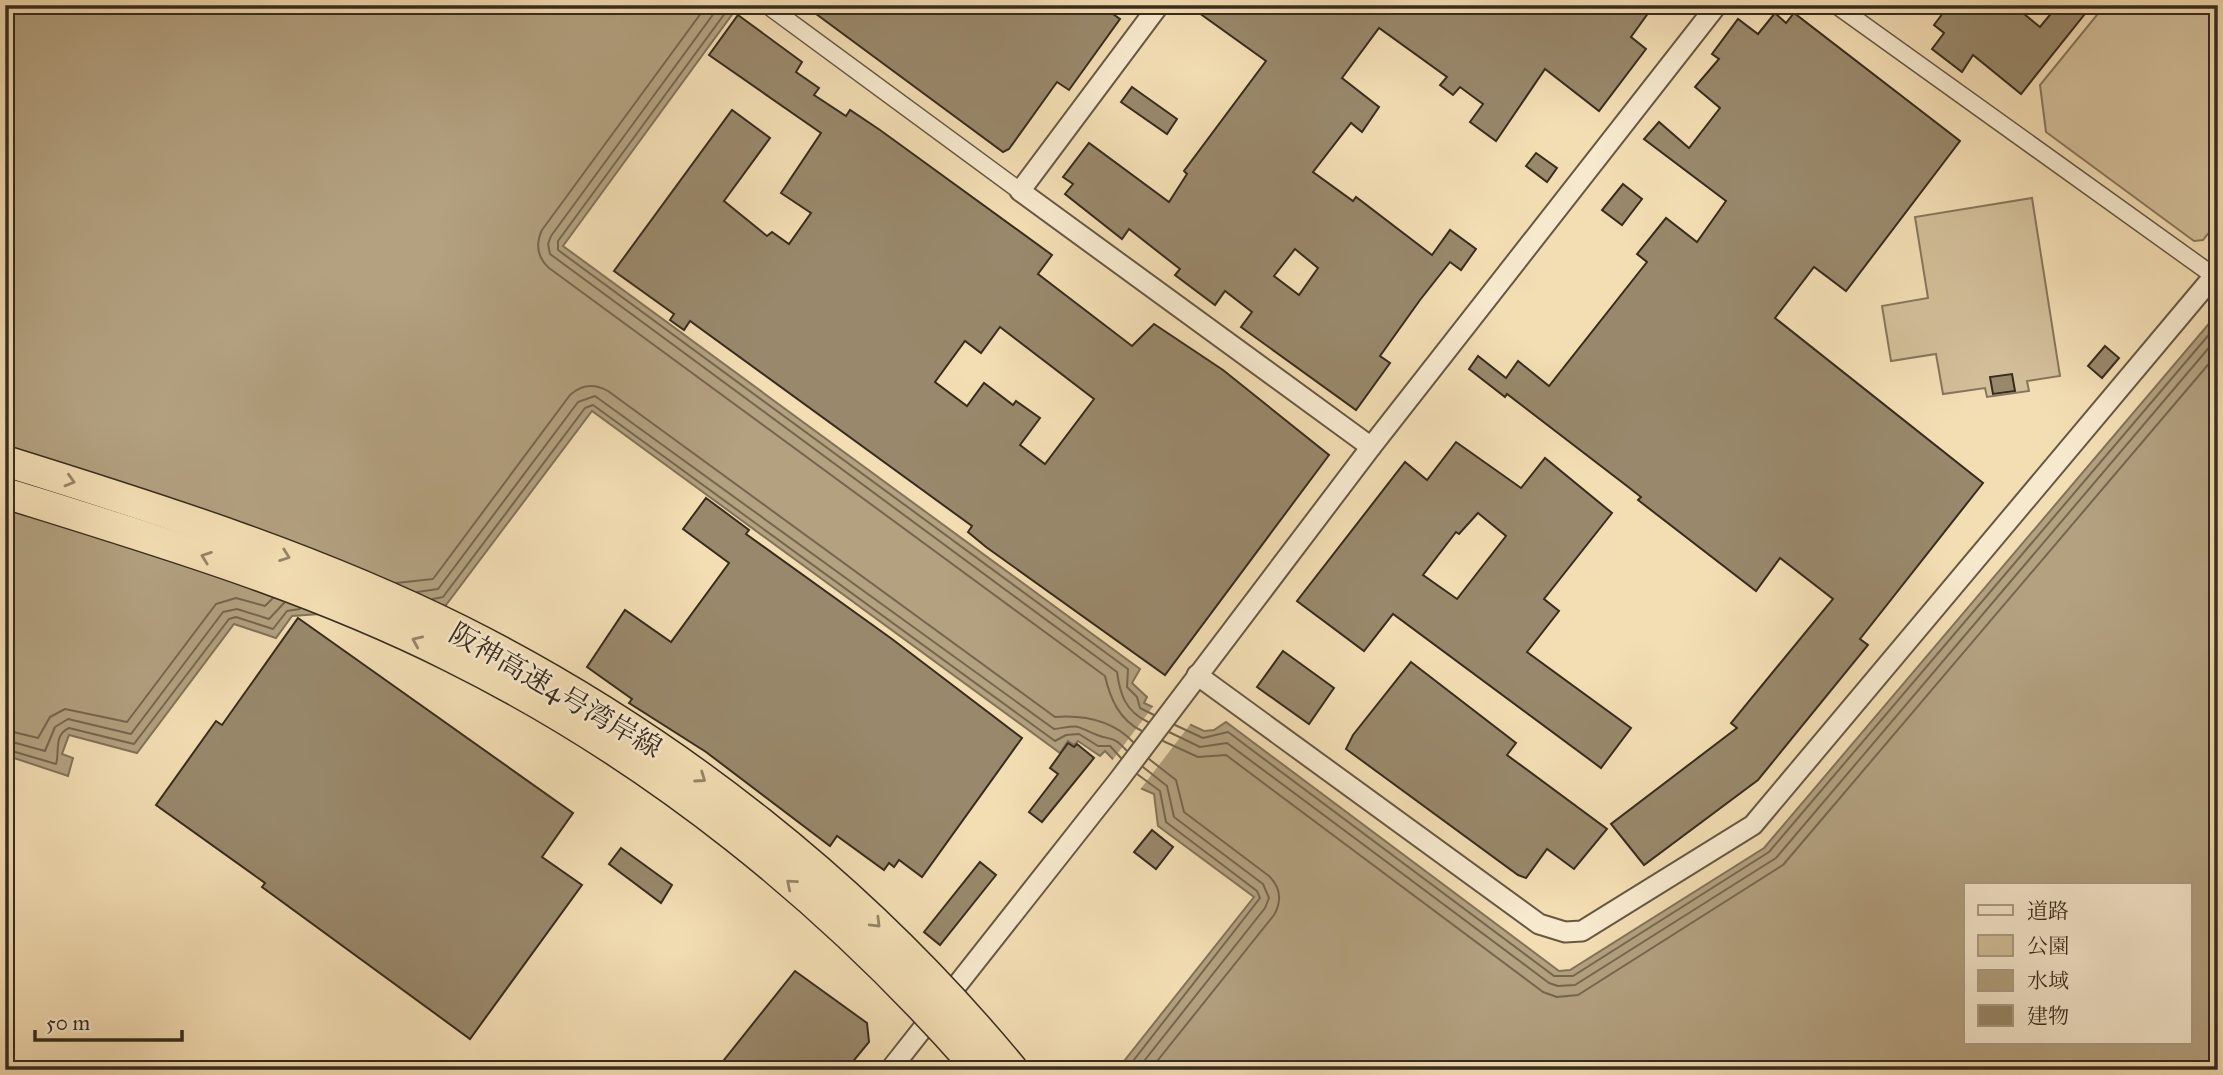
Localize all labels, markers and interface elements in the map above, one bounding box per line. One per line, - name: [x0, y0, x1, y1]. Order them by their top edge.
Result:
- one-way arrow: [64, 473, 76, 487]
- one-way arrow: [278, 548, 290, 562]
- one-way arrow: [200, 551, 212, 565]
- street label: 阪神高速4号湾岸線: [443, 615, 668, 765]
- one-way arrow: [412, 635, 424, 649]
- one-way arrow: [693, 770, 706, 782]
- one-way arrow: [787, 880, 800, 892]
- legend: [1964, 883, 2192, 1044]
- text: 道路: [2027, 898, 2069, 924]
- one-way arrow: [868, 914, 881, 927]
- text: 公園: [2027, 933, 2069, 959]
- text: 水域: [2027, 968, 2069, 994]
- scale bar: [35, 998, 182, 1042]
- text: 建物: [2027, 1003, 2069, 1029]
- text: 50 m: [46, 1010, 91, 1036]

